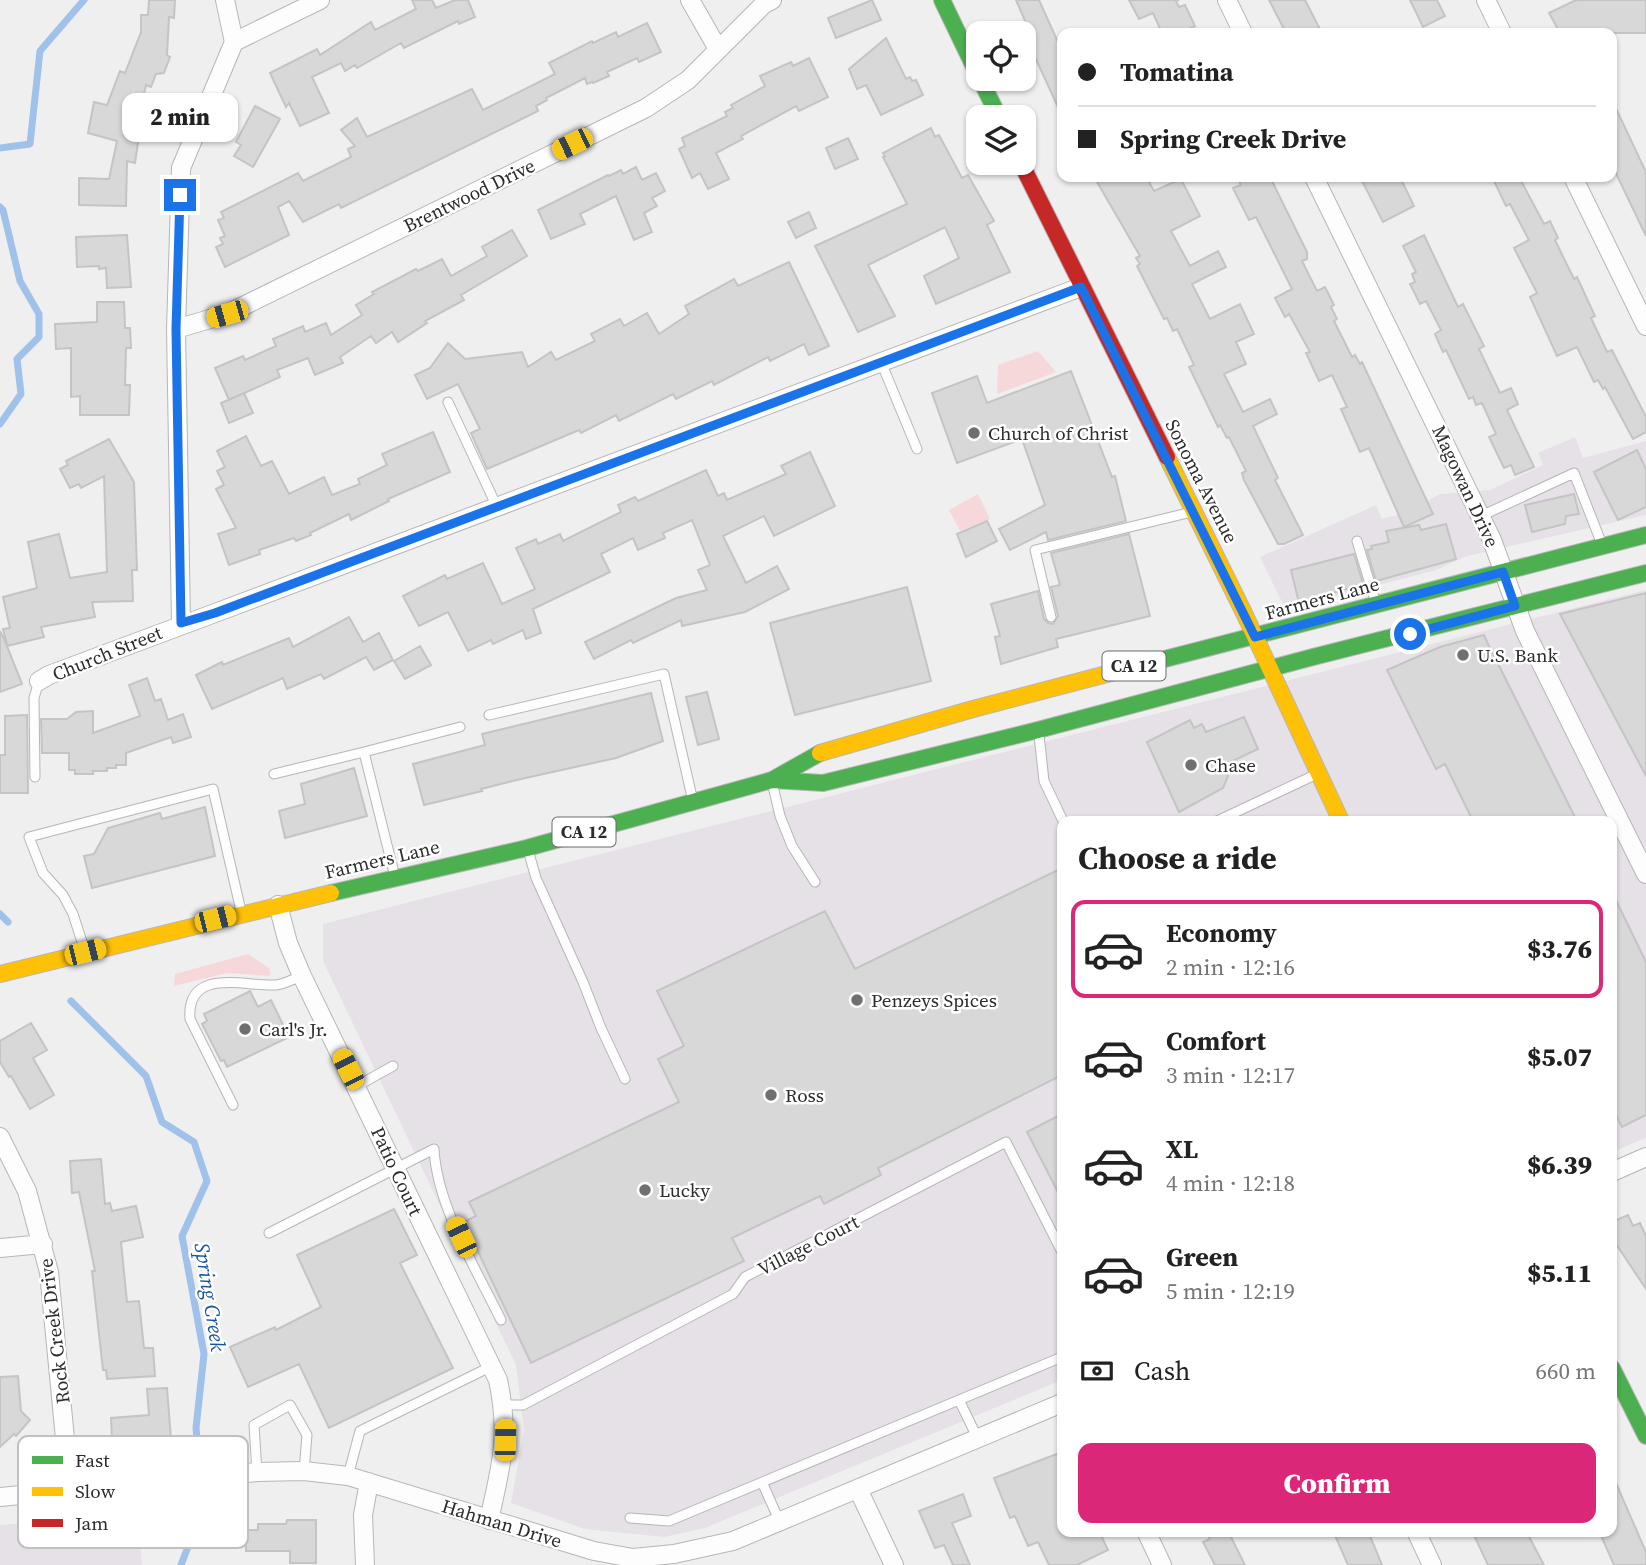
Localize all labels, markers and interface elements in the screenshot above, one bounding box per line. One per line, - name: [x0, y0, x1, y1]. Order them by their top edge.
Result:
- map controls: [966, 21, 1036, 175]
- button: locate: [966, 21, 1036, 91]
- text: Tomatina: [1120, 54, 1234, 90]
- callout: 2 min: [122, 94, 238, 142]
- text: 2 min: [150, 101, 210, 133]
- button: layers: [966, 105, 1036, 175]
- text: Spring Creek Drive: [1120, 121, 1346, 157]
- car: [549, 125, 596, 163]
- street label: Brentwood Drive: [399, 152, 539, 238]
- route end: [164, 179, 196, 211]
- car: [204, 298, 251, 330]
- street label: Sonoma Avenue: [1160, 415, 1244, 547]
- place label: Church of Christ: [988, 420, 1129, 446]
- street label: Magowan Drive: [1426, 421, 1506, 551]
- marker: Church of Christ: [966, 425, 982, 441]
- street label: Farmers Lane: [1262, 570, 1382, 626]
- route start: [1394, 618, 1426, 650]
- street label: Church Street: [48, 619, 167, 687]
- place label: U.S. Bank: [1477, 642, 1559, 668]
- marker: U.S. Bank: [1455, 647, 1471, 663]
- road number: CA 12: [1102, 652, 1166, 680]
- place label: Chase: [1205, 752, 1256, 778]
- marker: Chase: [1183, 757, 1199, 773]
- road number: CA 12: [552, 818, 616, 846]
- street label: Farmers Lane: [322, 833, 442, 885]
- text: Choose a ride: [1078, 836, 1277, 880]
- car: [193, 904, 238, 934]
- text: Economy: [1166, 915, 1277, 951]
- icon: car: [1082, 918, 1145, 981]
- text: $3.76: [1527, 931, 1592, 967]
- car: [63, 937, 108, 967]
- text: 2 min · 12:16: [1166, 951, 1295, 983]
- place label: Penzeys Spices: [871, 987, 997, 1013]
- marker: Penzeys Spices: [849, 992, 865, 1008]
- place label: Carl's Jr.: [259, 1016, 328, 1042]
- marker: Carl's Jr.: [237, 1021, 253, 1037]
- text: Comfort: [1166, 1023, 1266, 1059]
- icon: car: [1082, 1026, 1145, 1089]
- text: $5.07: [1527, 1039, 1592, 1075]
- car: [330, 1046, 367, 1092]
- text: 3 min · 12:17: [1166, 1059, 1295, 1091]
- place label: Ross: [785, 1082, 824, 1108]
- marker: Ross: [763, 1087, 779, 1103]
- street label: Patio Court: [365, 1122, 429, 1220]
- text: XL: [1166, 1131, 1198, 1167]
- icon: car: [1082, 1134, 1145, 1197]
- text: $6.39: [1527, 1147, 1592, 1183]
- text: 4 min · 12:18: [1166, 1167, 1295, 1199]
- place label: Lucky: [659, 1177, 710, 1203]
- marker: Lucky: [637, 1182, 653, 1198]
- street label: Village Court: [753, 1208, 864, 1282]
- car: [443, 1214, 480, 1260]
- text: Green: [1166, 1239, 1238, 1275]
- water label: Spring Creek: [188, 1241, 233, 1353]
- icon: car: [1082, 1242, 1145, 1305]
- text: $5.11: [1527, 1255, 1592, 1291]
- street label: Rock Creek Drive: [32, 1257, 76, 1405]
- text: 5 min · 12:19: [1166, 1275, 1295, 1307]
- icon: cash: [1078, 1352, 1116, 1390]
- text: Cash: [1134, 1353, 1190, 1389]
- text: 660 m: [1535, 1355, 1596, 1387]
- car: [495, 1419, 516, 1461]
- legend: [18, 1436, 248, 1548]
- button: Confirm: [1078, 1443, 1596, 1523]
- text: Fast: [75, 1447, 110, 1473]
- text: Slow: [75, 1478, 116, 1504]
- street label: Hahman Drive: [439, 1492, 565, 1554]
- text: Jam: [74, 1510, 108, 1536]

